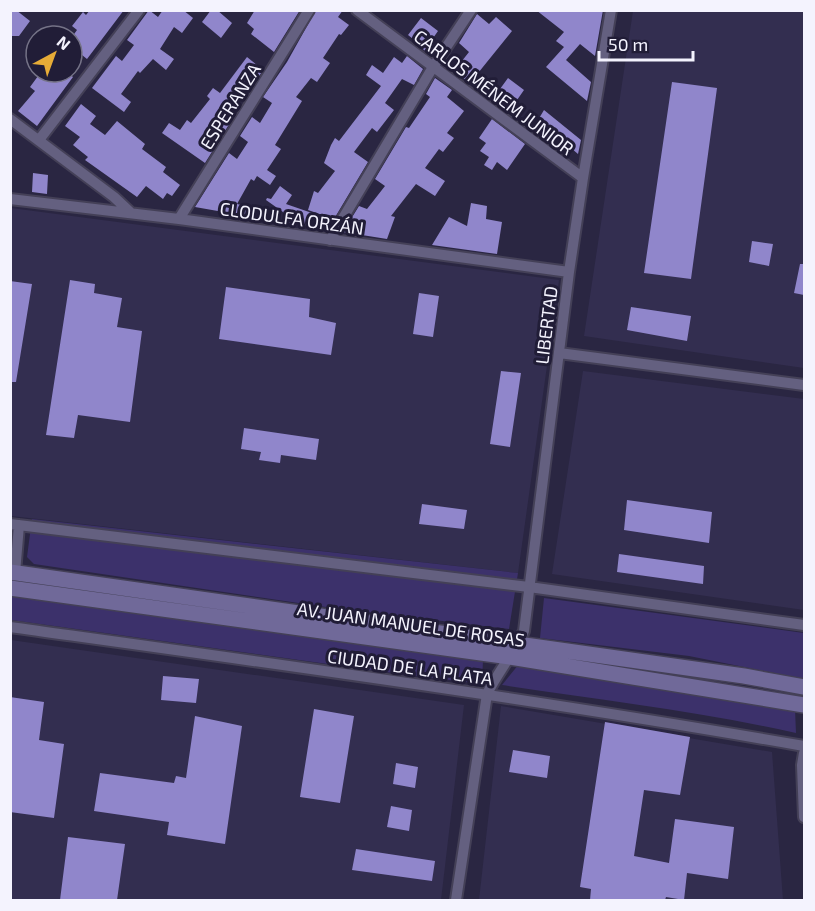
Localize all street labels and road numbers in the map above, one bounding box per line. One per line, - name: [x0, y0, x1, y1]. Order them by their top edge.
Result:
- street label: CARLOS MÉNEM JUNIOR: [410, 25, 578, 159]
- street label: ESPERANZA: [195, 58, 266, 153]
- street label: CLODULFA ORZÁN: [219, 197, 365, 239]
- street label: LIBERTAD: [530, 285, 562, 365]
- street label: AV. JUAN MANUEL DE ROSAS: [296, 597, 526, 651]
- street label: CIUDAD DE LA PLATA: [326, 645, 495, 690]

